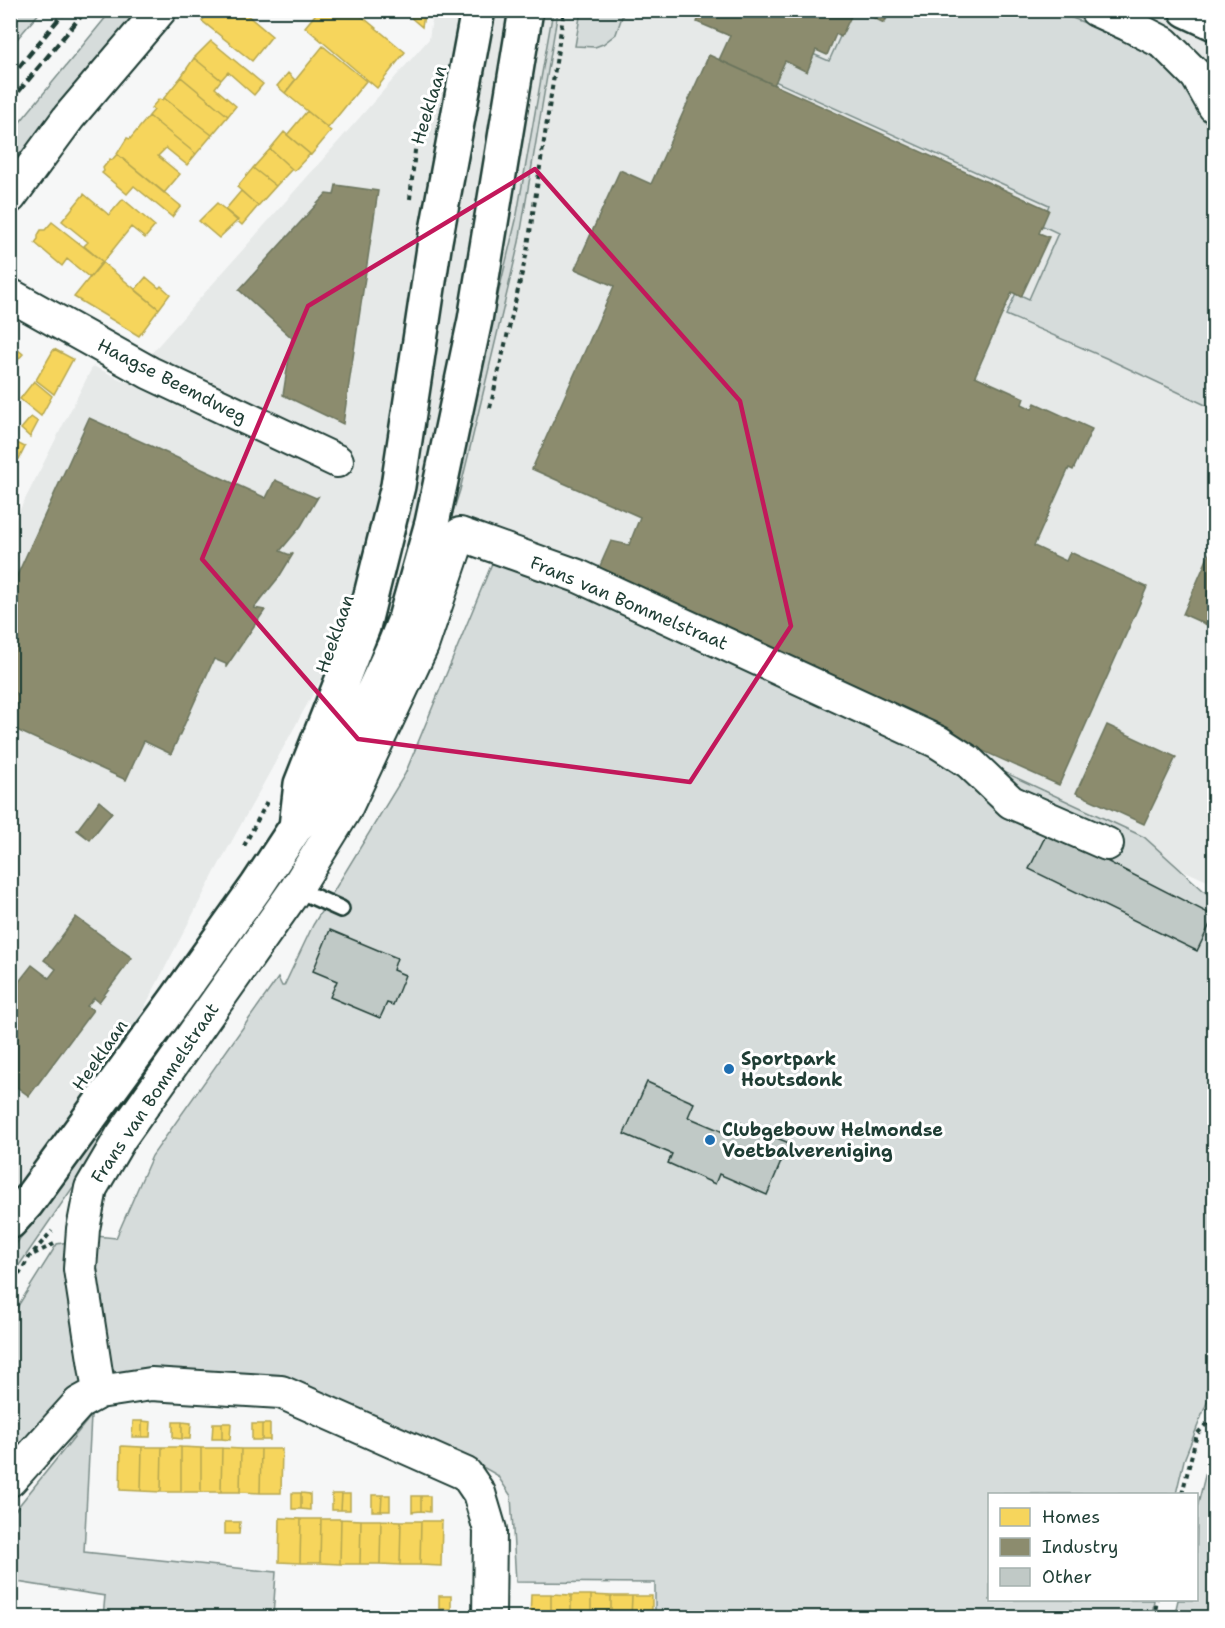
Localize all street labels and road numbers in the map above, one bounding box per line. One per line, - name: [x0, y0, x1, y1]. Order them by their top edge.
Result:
- street label: Heeklaan: [406, 62, 452, 148]
- street label: Haagse Beemdweg: [93, 333, 251, 429]
- street label: Frans van Bommelstraat: [526, 550, 732, 656]
- street label: Heeklaan: [310, 591, 360, 677]
- street label: Frans van Bommelstraat: [86, 998, 225, 1188]
- street label: Heeklaan: [67, 1015, 133, 1095]

